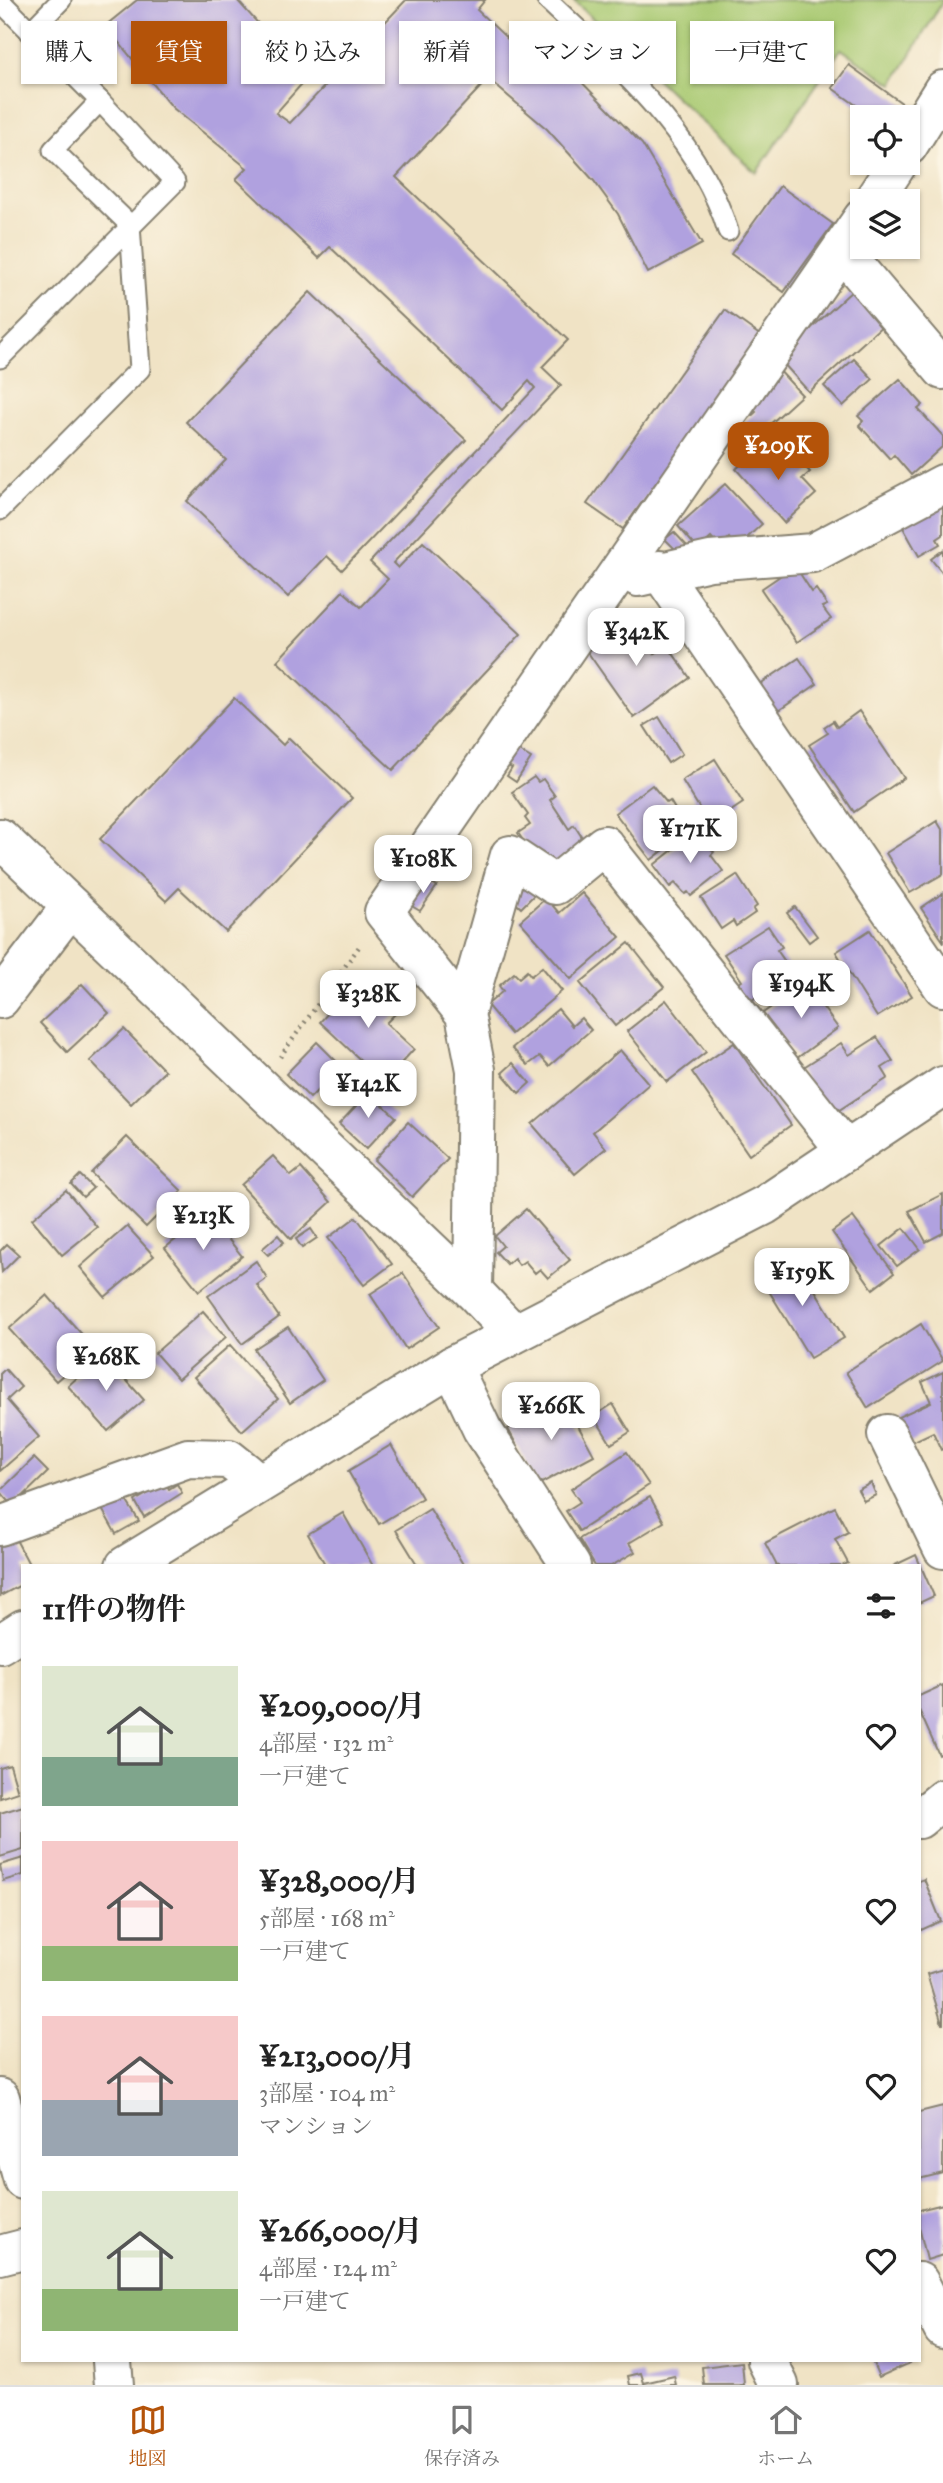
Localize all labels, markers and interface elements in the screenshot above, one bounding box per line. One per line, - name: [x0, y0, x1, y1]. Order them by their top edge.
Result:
- chip: 購入: [21, 21, 117, 84]
- chip: 賃貸: [131, 21, 227, 84]
- chip: 絞り込み: [241, 21, 385, 84]
- chip: 新着: [399, 21, 495, 84]
- chip: マンション: [509, 21, 676, 84]
- chip: 一戸建て: [690, 21, 834, 84]
- map controls: [850, 105, 920, 259]
- button: locate: [850, 105, 920, 175]
- button: layers: [850, 189, 920, 259]
- pin: ¥209K: [729, 422, 827, 482]
- text: ¥209K: [744, 431, 812, 459]
- pin: ¥342K: [587, 608, 685, 668]
- text: ¥342K: [604, 617, 668, 645]
- pin: ¥171K: [641, 806, 739, 865]
- text: ¥171K: [659, 814, 721, 842]
- pin: ¥108K: [374, 836, 472, 895]
- text: ¥108K: [390, 844, 456, 872]
- pin: ¥194K: [752, 960, 850, 1020]
- text: ¥194K: [768, 969, 834, 997]
- pin: ¥328K: [319, 970, 417, 1030]
- text: ¥328K: [336, 979, 400, 1007]
- pin: ¥142K: [319, 1060, 417, 1120]
- text: ¥142K: [336, 1069, 400, 1097]
- pin: ¥213K: [154, 1192, 252, 1252]
- text: ¥213K: [172, 1201, 234, 1229]
- pin: ¥159K: [753, 1248, 851, 1308]
- text: ¥159K: [770, 1257, 834, 1285]
- pin: ¥268K: [57, 1334, 155, 1393]
- text: ¥268K: [73, 1342, 139, 1370]
- pin: ¥266K: [502, 1382, 600, 1442]
- text: ¥266K: [518, 1391, 584, 1419]
- icon: filters: [862, 1587, 900, 1625]
- text: 11件の物件: [42, 1591, 186, 1627]
- text: ¥209,000/月: [259, 1688, 425, 1724]
- icon: home: [98, 1694, 182, 1778]
- icon: heart: [862, 1717, 900, 1755]
- text: 4部屋 · 132 m²: [259, 1729, 393, 1757]
- text: 一戸建て: [259, 1762, 351, 1790]
- text: ¥328,000/月: [259, 1863, 420, 1899]
- icon: home: [98, 1869, 182, 1953]
- icon: heart: [862, 1892, 900, 1930]
- text: 5部屋 · 168 m²: [259, 1904, 395, 1932]
- text: 一戸建て: [259, 1937, 351, 1965]
- text: ¥213,000/月: [259, 2038, 416, 2074]
- icon: home: [98, 2044, 182, 2128]
- icon: heart: [862, 2067, 900, 2105]
- text: 3部屋 · 104 m²: [259, 2079, 395, 2107]
- text: マンション: [259, 2112, 373, 2140]
- text: ¥266,000/月: [259, 2213, 422, 2249]
- icon: home: [98, 2219, 182, 2303]
- icon: heart: [862, 2242, 900, 2280]
- text: 4部屋 · 124 m²: [259, 2254, 397, 2282]
- text: 一戸建て: [259, 2287, 351, 2315]
- tab: 地図: [129, 2401, 167, 2470]
- tab: 保存済み: [424, 2401, 500, 2470]
- tab: ホーム: [757, 2401, 814, 2470]

